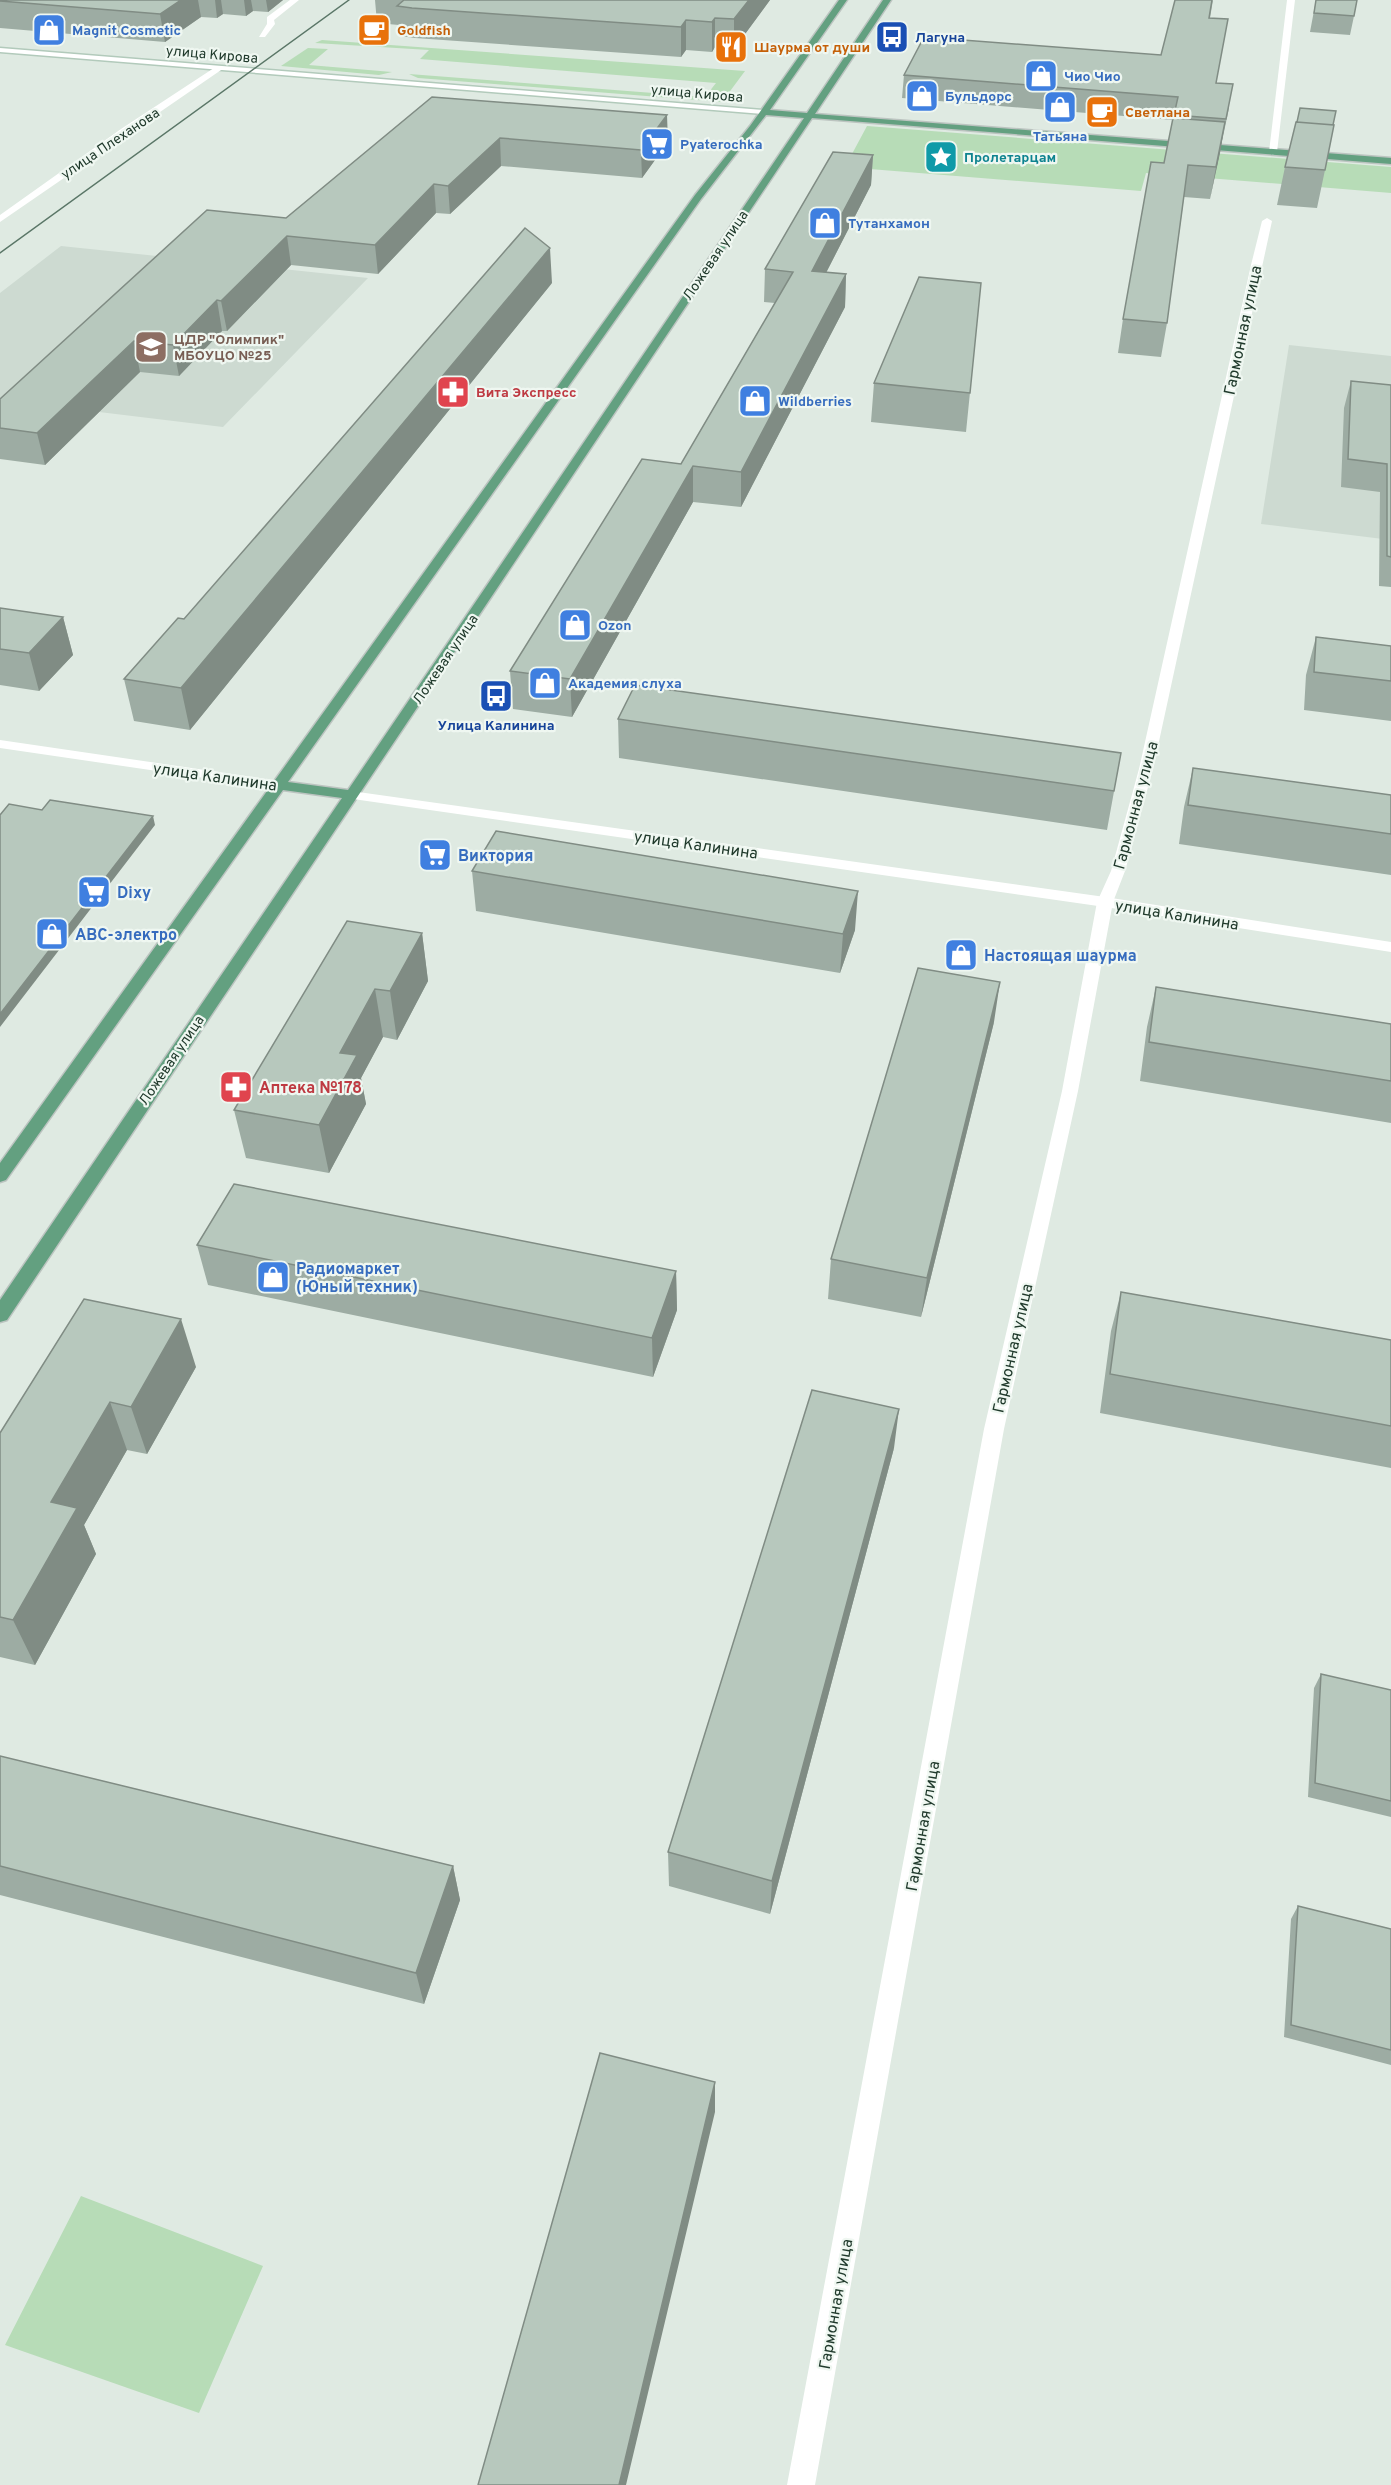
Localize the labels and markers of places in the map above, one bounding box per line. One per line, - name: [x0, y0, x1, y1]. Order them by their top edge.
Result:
- shop icon: Magnit Cosmetic: [31, 12, 67, 48]
- cafe icon: Goldfish: [356, 12, 392, 48]
- bus stop icon: Лагуна: [874, 19, 910, 55]
- place label: Magnit Cosmetic: [72, 23, 181, 40]
- place label: Goldfish: [397, 23, 451, 40]
- restaurant icon: Шаурма от души: [713, 29, 749, 65]
- place label: Лагуна: [915, 30, 965, 47]
- place label: Шаурма от души: [754, 40, 870, 57]
- shop icon: Чио Чио: [1023, 58, 1059, 94]
- place label: Чио Чио: [1064, 69, 1121, 86]
- shop icon: Бульдорс: [904, 78, 940, 114]
- place label: Бульдорс: [945, 89, 1012, 106]
- shop icon: Татьяна: [1042, 89, 1078, 125]
- cafe icon: Светлана: [1084, 94, 1120, 130]
- place label: Светлана: [1125, 105, 1190, 122]
- supermarket icon: Pyaterochka: [639, 126, 675, 162]
- place label: Татьяна: [1033, 129, 1087, 146]
- place label: Pyaterochka: [680, 137, 762, 154]
- place icon: Пролетарцам: [923, 139, 959, 175]
- place label: Пролетарцам: [964, 150, 1056, 167]
- shop icon: Тутанхамон: [807, 205, 843, 241]
- place label: Тутанхамон: [848, 216, 930, 233]
- school or university icon: ЦДР "Олимпик" МБОУЦО №25: [133, 329, 169, 365]
- place label: ЦДР "Олимпик" МБОУЦО №25: [174, 332, 284, 365]
- pharmacy icon: Вита Экспресс: [435, 374, 471, 410]
- shop icon: Wildberries: [737, 383, 773, 419]
- place label: Вита Экспресс: [476, 385, 577, 402]
- place label: Wildberries: [778, 394, 852, 411]
- shop icon: Ozon: [557, 607, 593, 643]
- place label: Ozon: [598, 618, 631, 635]
- shop icon: Академия слуха: [527, 665, 563, 701]
- place label: Академия слуха: [568, 676, 682, 693]
- bus stop icon: Улица Калинина: [478, 678, 514, 714]
- place label: Улица Калинина: [438, 718, 554, 735]
- supermarket icon: Виктория: [417, 837, 453, 873]
- place label: Виктория: [458, 847, 533, 867]
- supermarket icon: Dixy: [76, 874, 112, 910]
- place label: Dixy: [117, 884, 151, 904]
- shop icon: АВС-электро: [34, 916, 70, 952]
- place label: АВС-электро: [75, 926, 177, 946]
- shop icon: Настоящая шаурма: [943, 937, 979, 973]
- place label: Настоящая шаурма: [984, 947, 1137, 967]
- pharmacy icon: Аптека №178: [218, 1069, 254, 1105]
- place label: Аптека №178: [259, 1079, 362, 1099]
- shop icon: Радиомаркет (Юный техник): [255, 1259, 291, 1295]
- place label: Радиомаркет (Юный техник): [296, 1260, 418, 1298]

